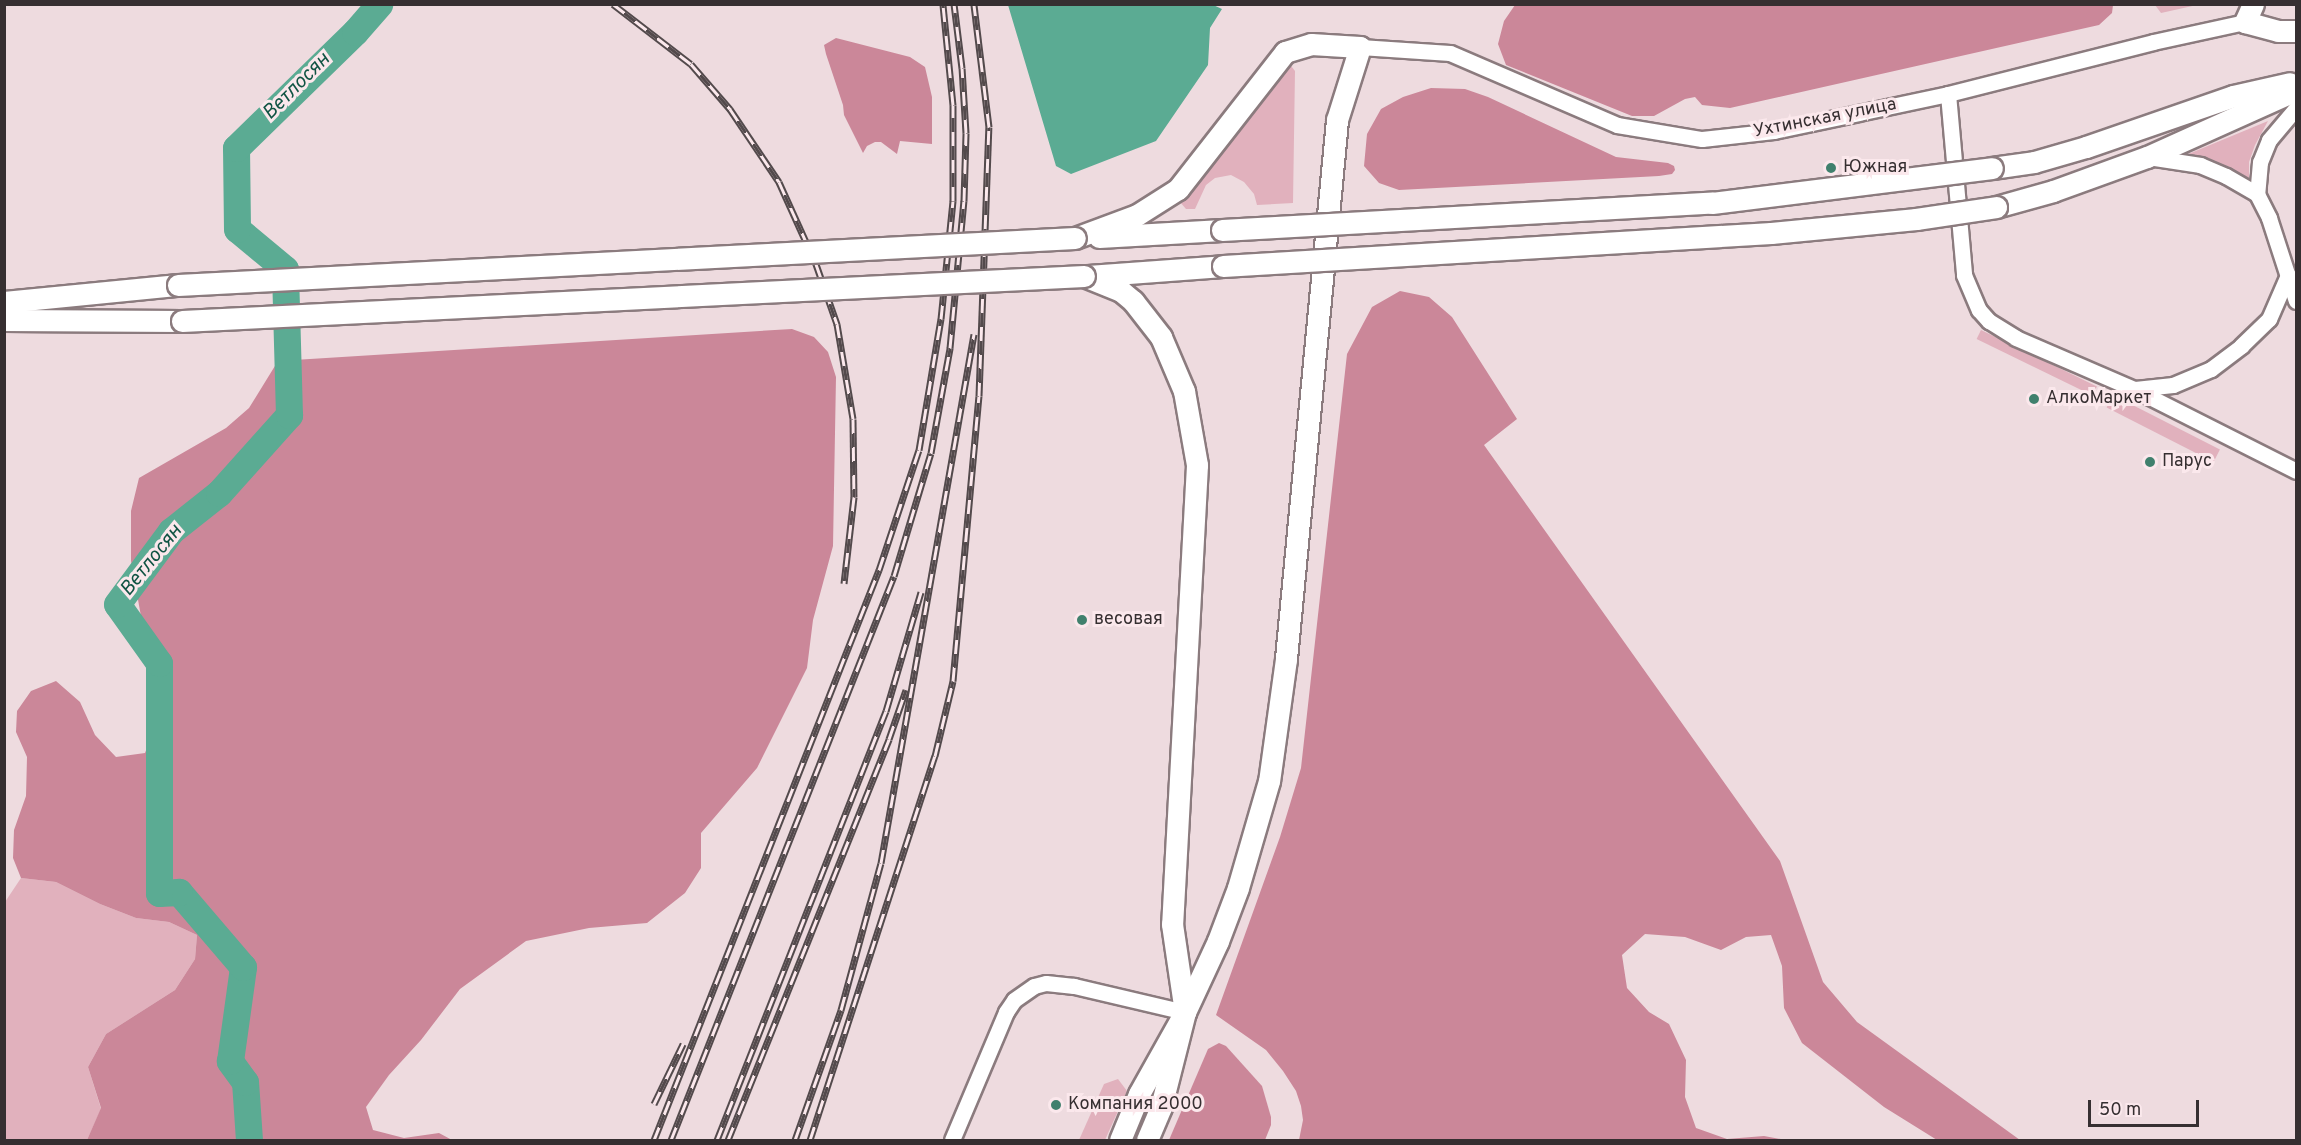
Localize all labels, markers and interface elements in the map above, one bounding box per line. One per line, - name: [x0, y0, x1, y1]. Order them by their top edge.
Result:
- water label: Ветлосян: [258, 48, 336, 126]
- street label: Ухтинская улица: [1752, 95, 1898, 143]
- place label: Южная: [1843, 157, 1907, 179]
- marker: Южная: [1824, 161, 1838, 175]
- place label: АлкоМаркет: [2046, 388, 2151, 410]
- marker: АлкоМаркет: [2027, 392, 2041, 406]
- place label: Парус: [2162, 451, 2212, 473]
- marker: Парус: [2143, 455, 2157, 469]
- water label: Ветлосян: [116, 520, 188, 602]
- place label: весовая: [1094, 609, 1163, 631]
- marker: весовая: [1075, 613, 1089, 627]
- scale bar: [2091, 1088, 2202, 1126]
- place label: Компания 2000: [1068, 1094, 1203, 1116]
- marker: Компания 2000: [1049, 1098, 1063, 1112]
- text: 50 m: [2099, 1099, 2141, 1122]

